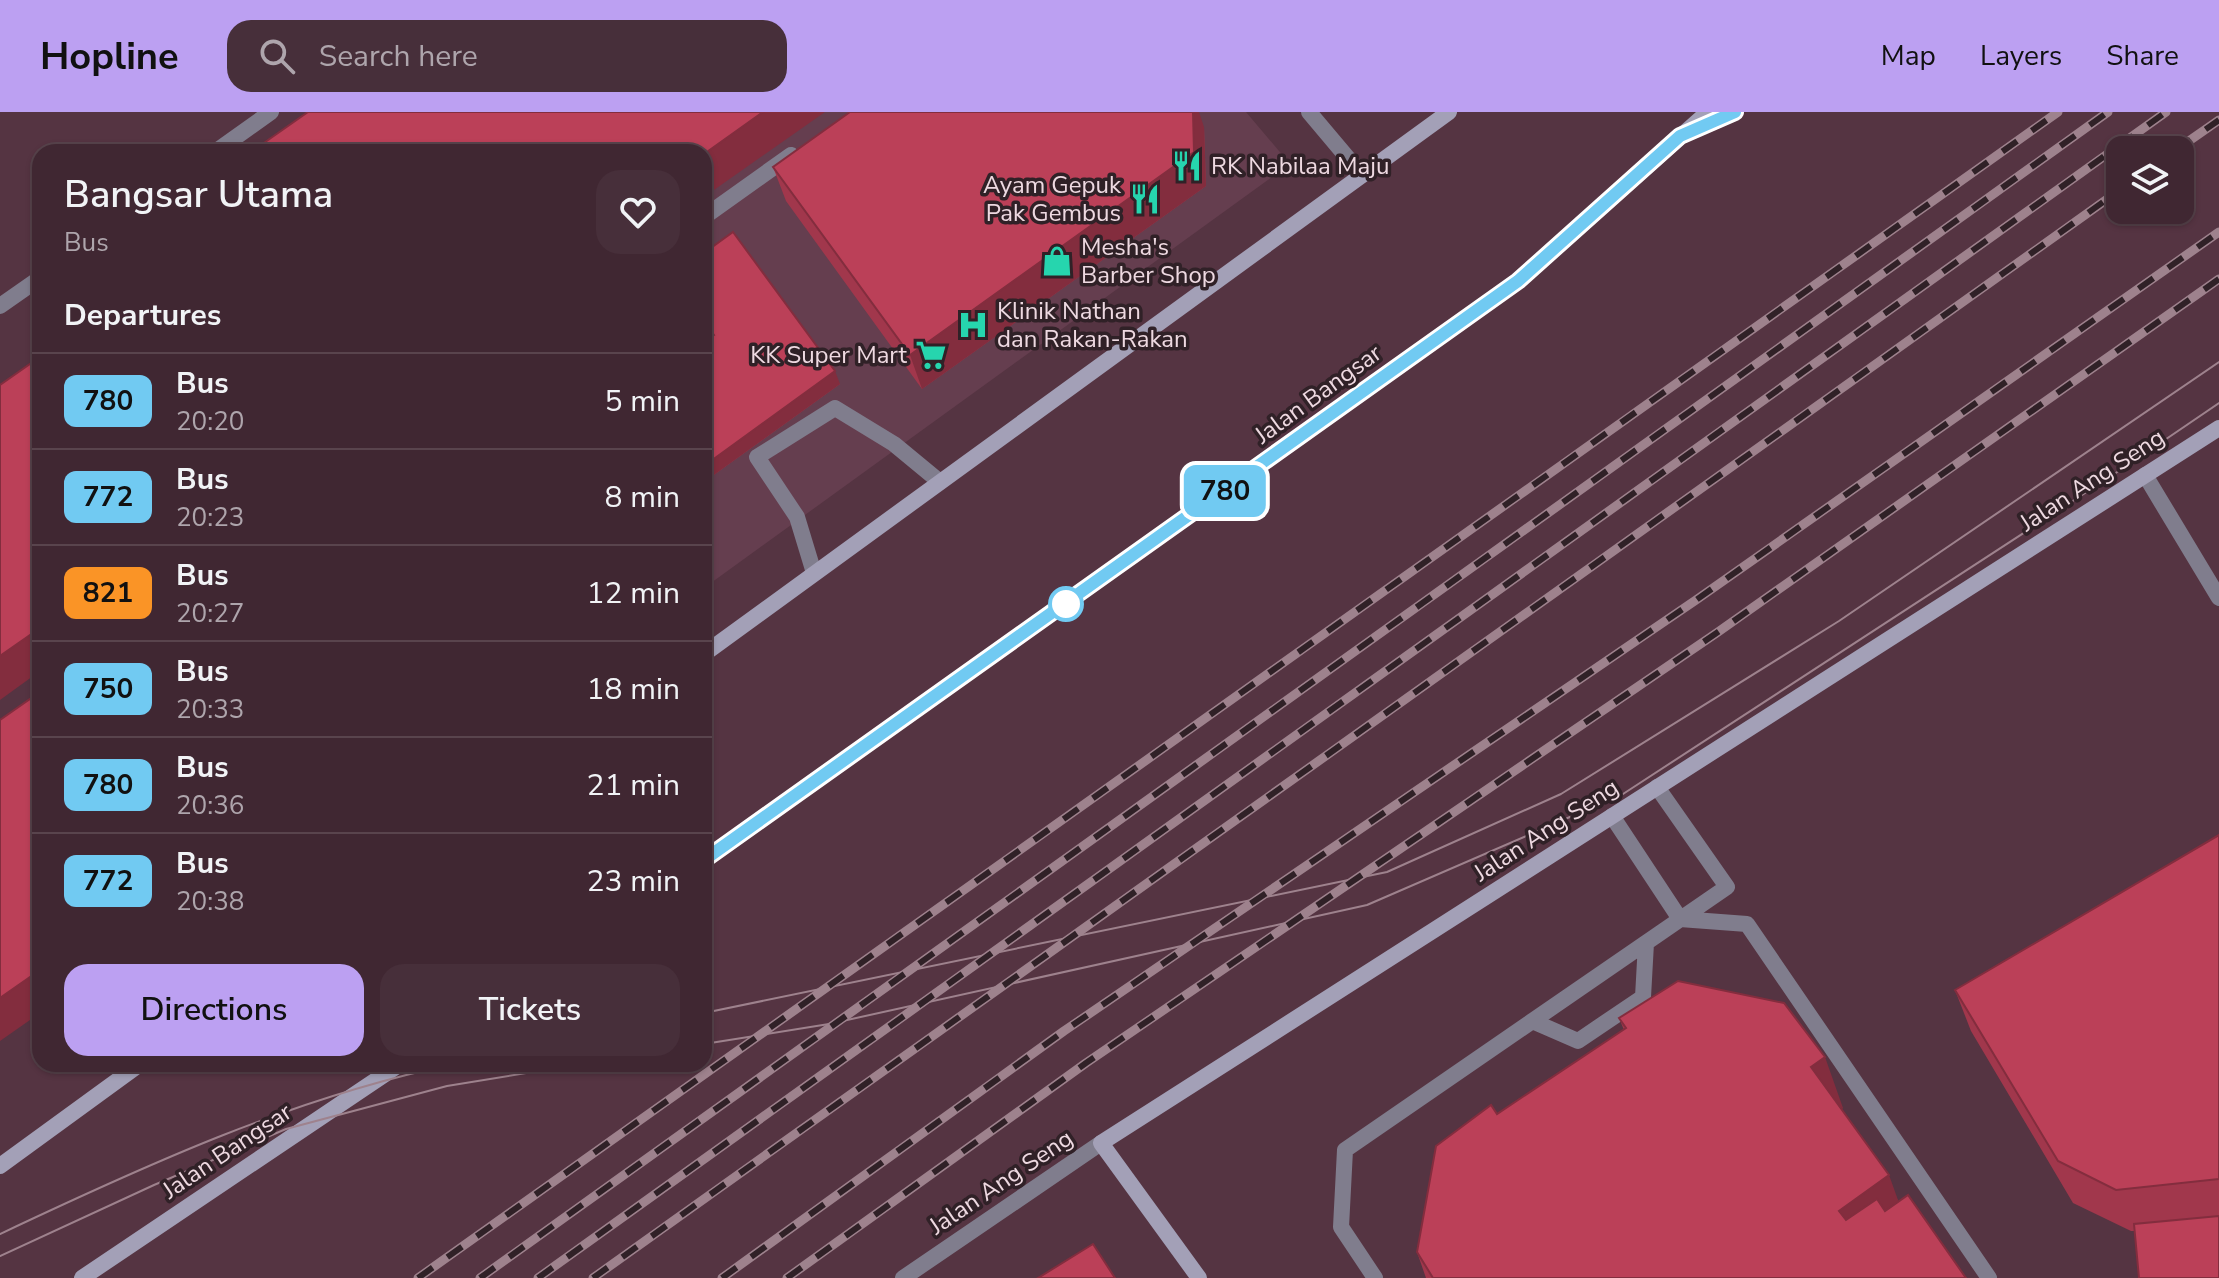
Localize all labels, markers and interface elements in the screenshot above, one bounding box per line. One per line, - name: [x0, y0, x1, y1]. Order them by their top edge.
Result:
- search box: [227, 20, 787, 92]
- text: Hopline: [40, 31, 179, 82]
- icon: search: [255, 34, 299, 78]
- text: Search here: [319, 36, 478, 77]
- text: Map: [1881, 37, 1936, 75]
- text: Layers: [1980, 37, 2062, 75]
- text: Share: [2106, 37, 2179, 75]
- map controls: [2106, 136, 2194, 224]
- button: layers: [2106, 136, 2194, 224]
- restaurant icon: RK Nabilaa Maju: [1170, 149, 1204, 183]
- place label: RK Nabilaa Maju: [1211, 150, 1389, 182]
- text: Bangsar Utama: [64, 169, 333, 220]
- place label: Ayam Gepuk Pak Gembus: [983, 169, 1122, 229]
- button: heart: [596, 170, 680, 254]
- restaurant icon: Ayam Gepuk Pak Gembus: [1128, 182, 1162, 216]
- text: Bus: [64, 225, 109, 260]
- place label: Mesha's Barber Shop: [1081, 231, 1216, 291]
- shop icon: Mesha's Barber Shop: [1040, 244, 1074, 278]
- text: Departures: [64, 295, 221, 336]
- place label: Klinik Nathan dan Rakan-Rakan: [997, 295, 1188, 355]
- hospital icon: Klinik Nathan dan Rakan-Rakan: [956, 308, 990, 342]
- street label: Jalan Bangsar: [1247, 337, 1388, 452]
- supermarket icon: KK Super Mart: [914, 338, 948, 372]
- place label: KK Super Mart: [750, 339, 908, 371]
- text: Bus: [176, 363, 229, 404]
- text: 5 min: [605, 381, 680, 422]
- text: 780: [83, 382, 133, 420]
- text: 20:20: [176, 404, 244, 439]
- street label: Jalan Ang Seng: [2013, 421, 2171, 539]
- text: Bus: [176, 459, 229, 500]
- line badge: 780: [1179, 465, 1271, 517]
- text: 780: [1200, 472, 1250, 510]
- text: 8 min: [605, 477, 680, 518]
- text: 772: [83, 478, 133, 516]
- text: 20:23: [176, 500, 244, 535]
- text: Bus: [176, 555, 229, 596]
- text: 12 min: [587, 573, 680, 614]
- text: 821: [83, 574, 133, 612]
- unlabelled marker: [1049, 587, 1083, 621]
- text: 20:27: [176, 596, 244, 631]
- text: Bus: [176, 651, 229, 692]
- text: 18 min: [587, 669, 680, 710]
- text: 750: [83, 670, 133, 708]
- text: 20:33: [176, 692, 244, 727]
- text: Bus: [176, 747, 229, 788]
- text: 21 min: [587, 765, 680, 806]
- text: 780: [83, 766, 133, 804]
- street label: Jalan Ang Seng: [1467, 771, 1625, 889]
- text: 20:36: [176, 788, 244, 823]
- text: Bus: [176, 843, 229, 884]
- text: 23 min: [587, 861, 680, 902]
- text: 772: [83, 862, 133, 900]
- text: 20:38: [176, 884, 244, 919]
- button: Directions: [64, 964, 364, 1056]
- button: Tickets: [380, 964, 680, 1056]
- street label: Jalan Bangsar: [155, 1096, 298, 1207]
- street label: Jalan Ang Seng: [922, 1122, 1079, 1242]

